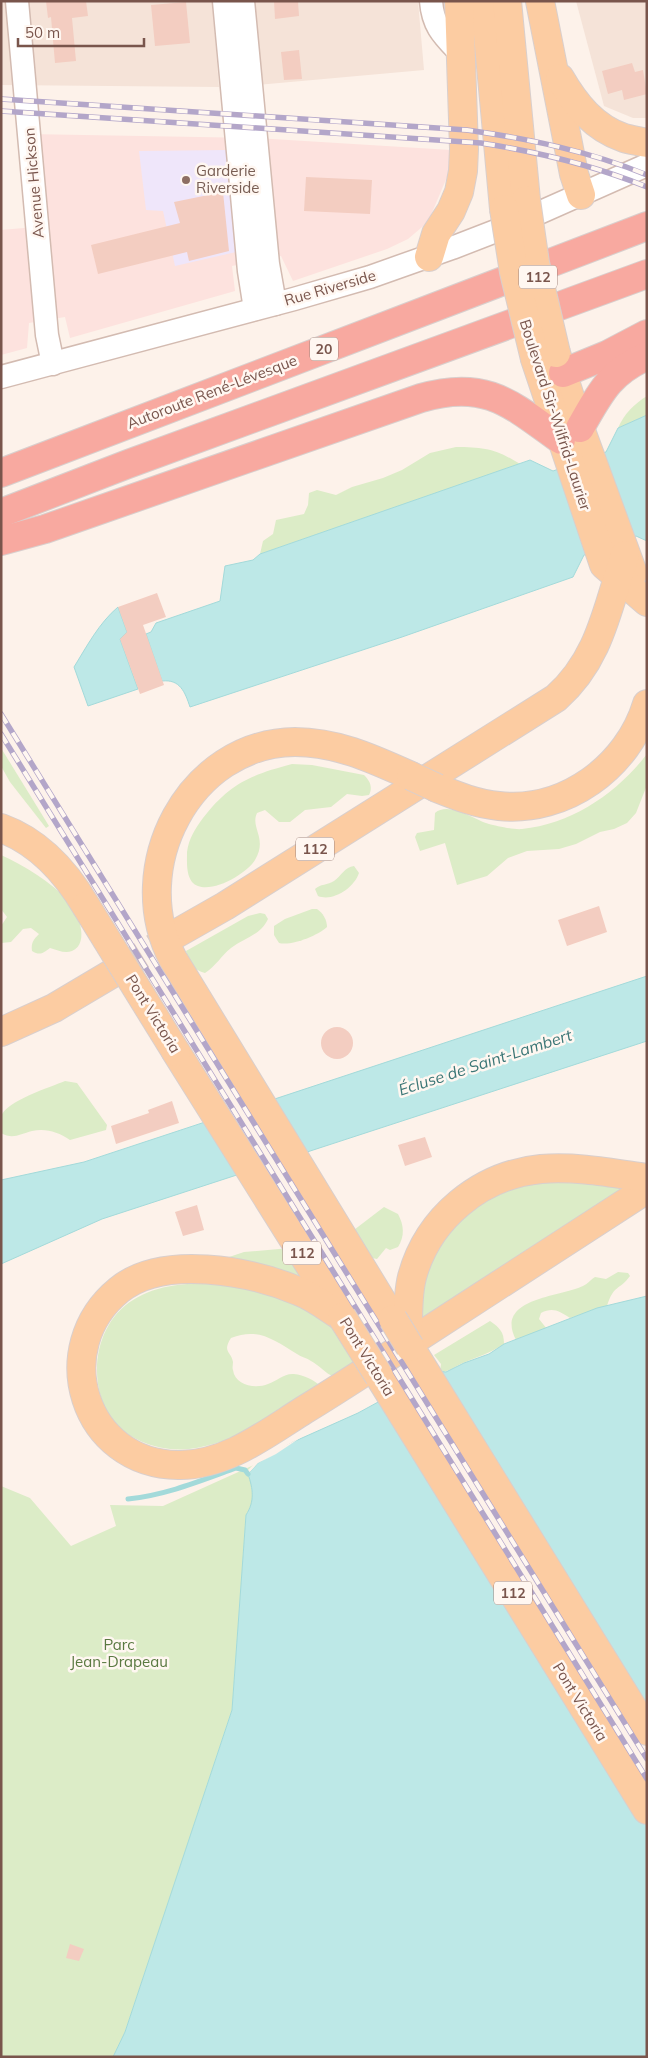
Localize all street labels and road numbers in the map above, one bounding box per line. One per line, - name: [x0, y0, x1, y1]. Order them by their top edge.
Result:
- street label: Avenue Hickson: [19, 127, 48, 239]
- street label: Rue Riverside: [282, 265, 378, 310]
- road number: 112: [519, 266, 557, 288]
- street label: Boulevard Sir-Wilfrid-Laurier: [516, 317, 596, 513]
- road number: 20: [310, 338, 338, 360]
- street label: Autoroute René-Lévesque: [124, 350, 300, 433]
- road number: 112: [296, 838, 334, 861]
- street label: Pont Victoria: [122, 971, 185, 1057]
- road number: 112: [283, 1242, 321, 1264]
- street label: Pont Victoria: [336, 1314, 399, 1400]
- road number: 112: [494, 1582, 532, 1605]
- street label: Pont Victoria: [549, 1659, 612, 1745]

